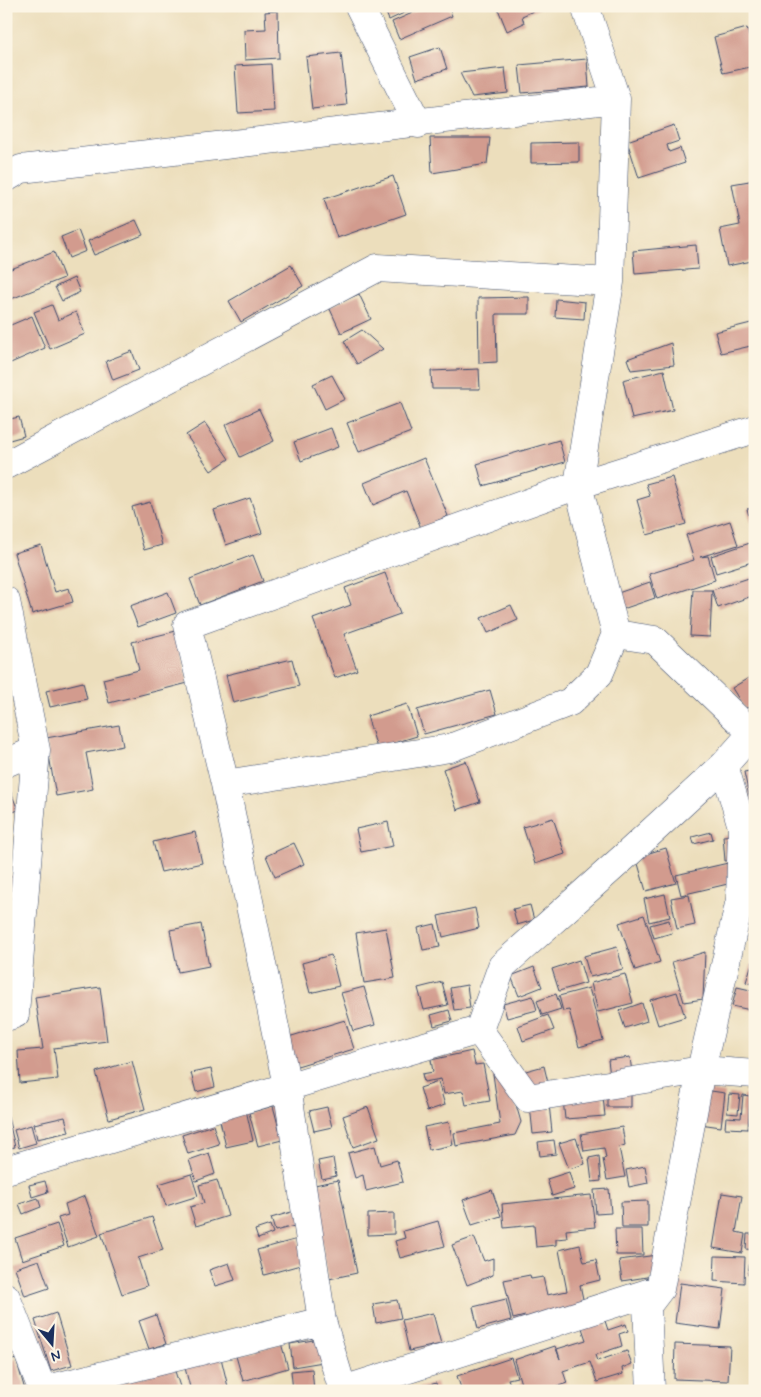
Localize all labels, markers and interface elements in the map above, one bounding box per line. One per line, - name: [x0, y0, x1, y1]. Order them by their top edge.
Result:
- north arrow: [28, 1320, 78, 1370]
- text: N: [48, 1345, 63, 1365]

